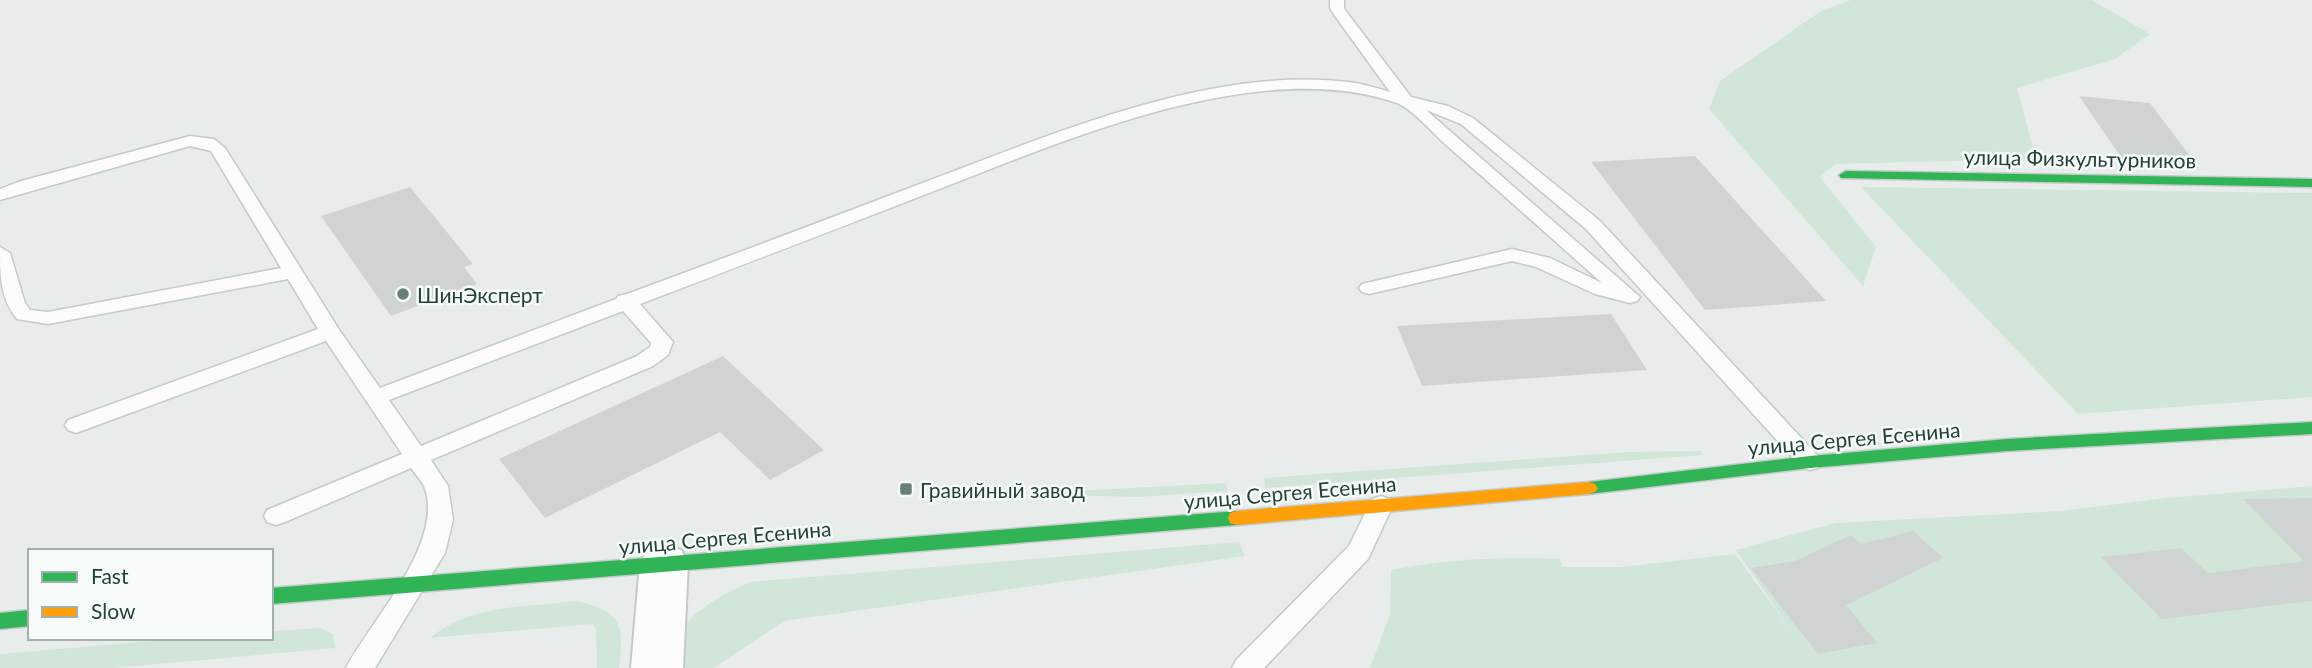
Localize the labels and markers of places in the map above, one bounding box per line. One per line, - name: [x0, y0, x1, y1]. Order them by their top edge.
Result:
- place label: ШинЭксперт: [417, 282, 543, 307]
- marker: ШинЭксперт: [395, 286, 411, 302]
- place label: Гравийный завод: [920, 477, 1085, 502]
- marker: Гравийный завод: [898, 481, 914, 497]

